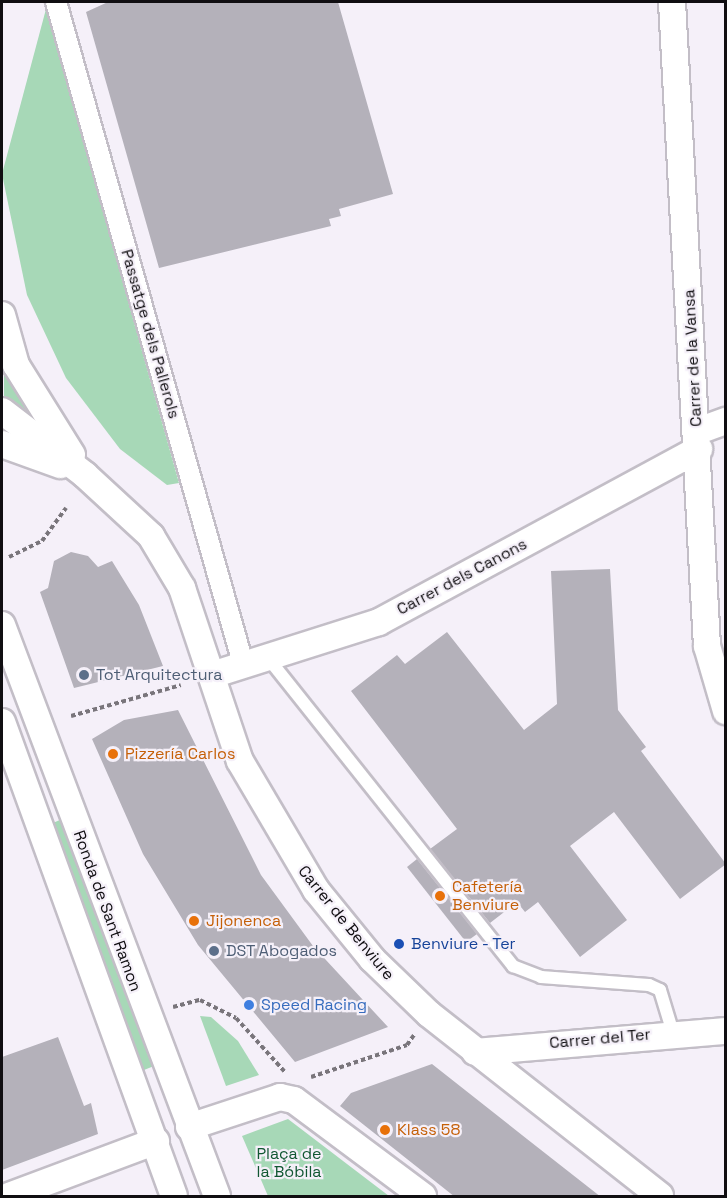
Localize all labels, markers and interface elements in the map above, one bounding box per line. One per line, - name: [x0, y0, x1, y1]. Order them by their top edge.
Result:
- street label: Passatge dels Pallerols: [117, 247, 183, 421]
- street label: Carrer de la Vansa: [680, 289, 706, 427]
- street label: Carrer dels Canons: [394, 535, 530, 619]
- place label: Tot Arquitectura: [96, 665, 223, 685]
- marker: Tot Arquitectura: [77, 668, 91, 682]
- place label: Pizzería Carlos: [125, 744, 235, 764]
- marker: Pizzería Carlos: [106, 747, 120, 761]
- street label: Ronda de Sant Ramon: [69, 828, 145, 994]
- street label: Carrer de Benviure: [294, 862, 398, 984]
- place label: Cafetería Benviure: [452, 877, 523, 915]
- marker: Cafetería Benviure: [433, 889, 447, 903]
- place label: Jijonenca: [206, 911, 281, 931]
- marker: Jijonenca: [187, 914, 201, 928]
- place label: Benviure - Ter: [411, 934, 517, 954]
- marker: Benviure - Ter: [392, 937, 406, 951]
- place label: DST Abogados: [226, 941, 338, 961]
- marker: DST Abogados: [207, 944, 221, 958]
- place label: Speed Racing: [261, 995, 367, 1015]
- marker: Speed Racing: [242, 998, 256, 1012]
- street label: Carrer del Ter: [548, 1025, 652, 1053]
- place label: Klass 58: [397, 1120, 460, 1140]
- marker: Klass 58: [378, 1123, 392, 1137]
- park label: Plaça de la Bóbila: [256, 1144, 322, 1182]

